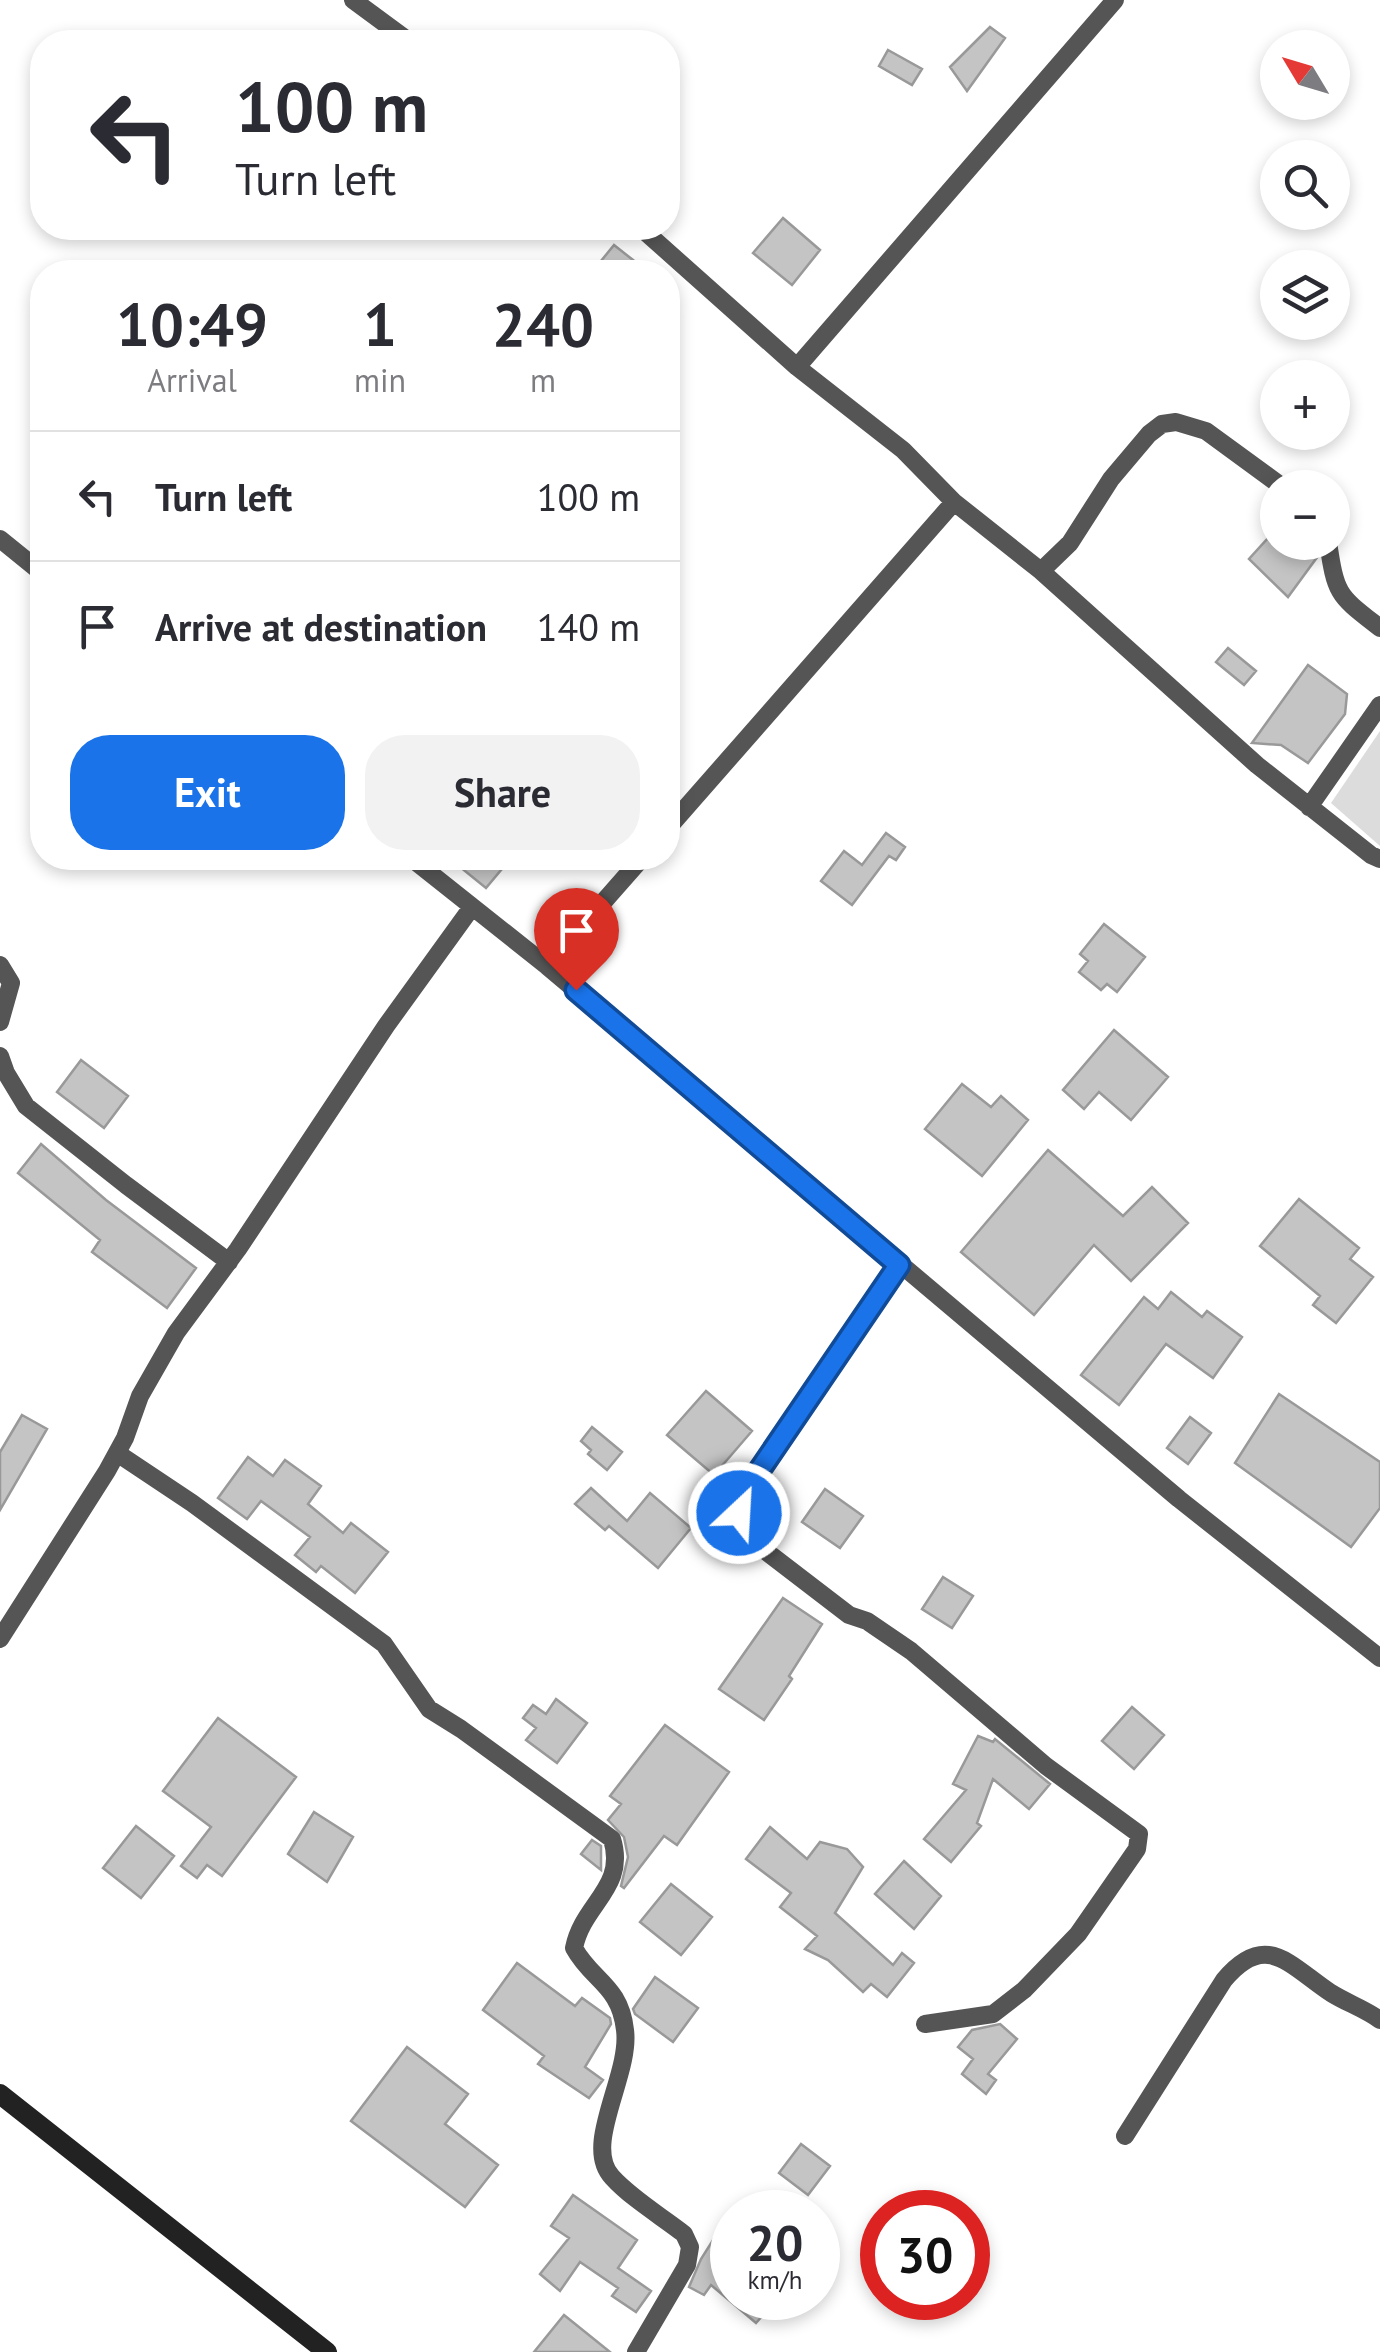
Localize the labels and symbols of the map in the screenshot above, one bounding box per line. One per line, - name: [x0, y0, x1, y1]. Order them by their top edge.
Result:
- north arrow: [1260, 30, 1350, 120]
- pin: [534, 888, 619, 991]
- position arrow: [687, 1461, 791, 1565]
- speed limit sign: 30: [860, 2190, 990, 2320]

